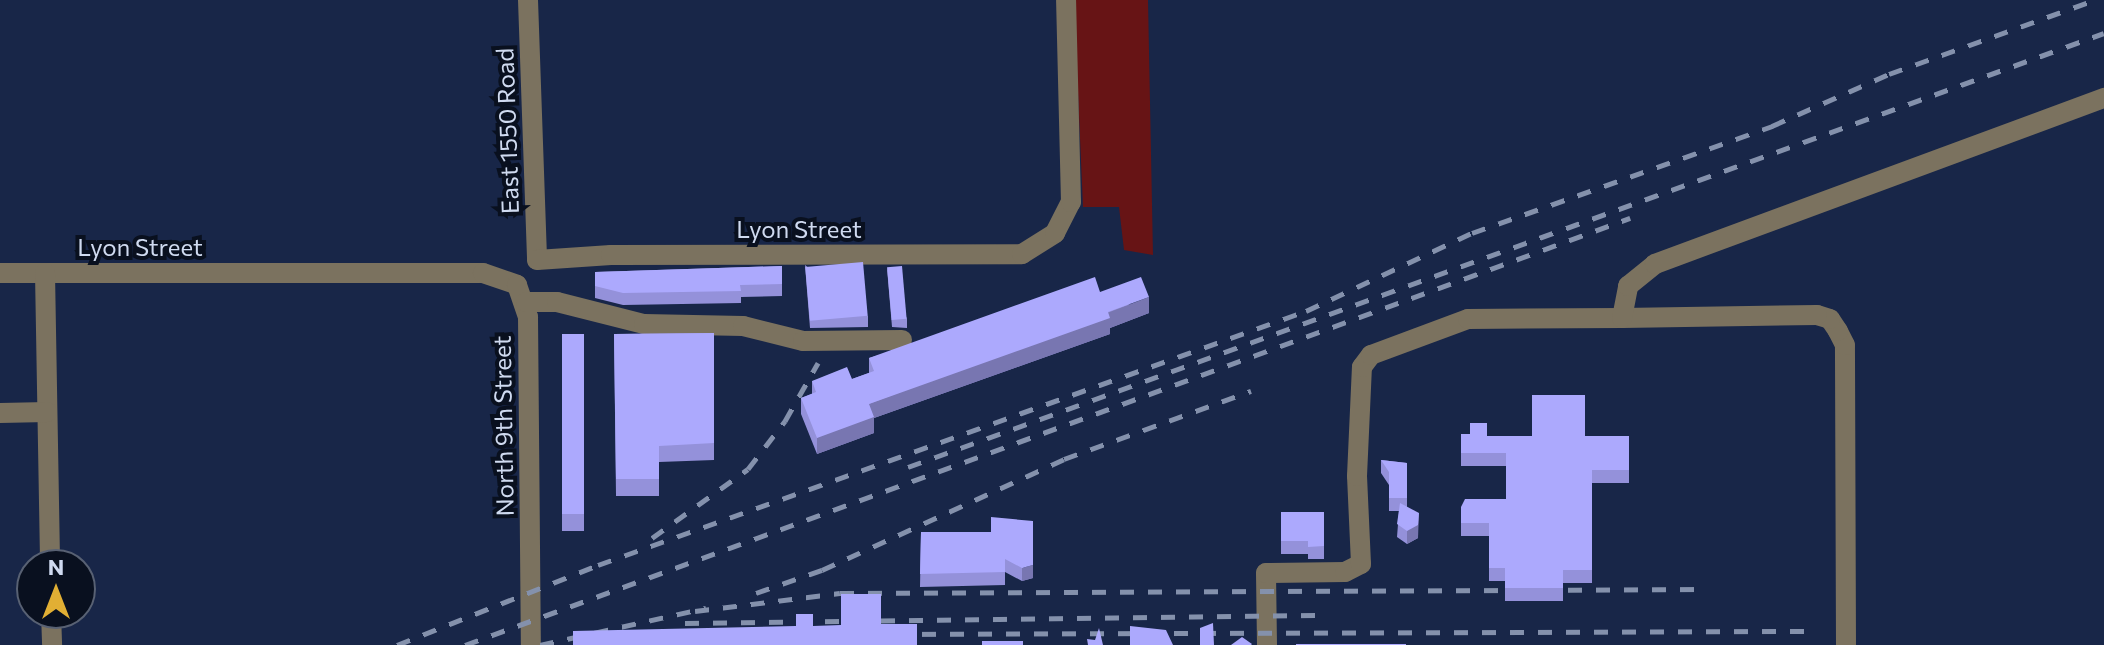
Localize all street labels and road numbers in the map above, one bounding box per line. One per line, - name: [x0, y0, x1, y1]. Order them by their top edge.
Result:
- street label: East 1550 Road: [490, 47, 524, 215]
- street label: Lyon Street: [736, 215, 862, 243]
- street label: Lyon Street: [77, 233, 203, 261]
- street label: North 9th Street: [487, 335, 519, 517]

